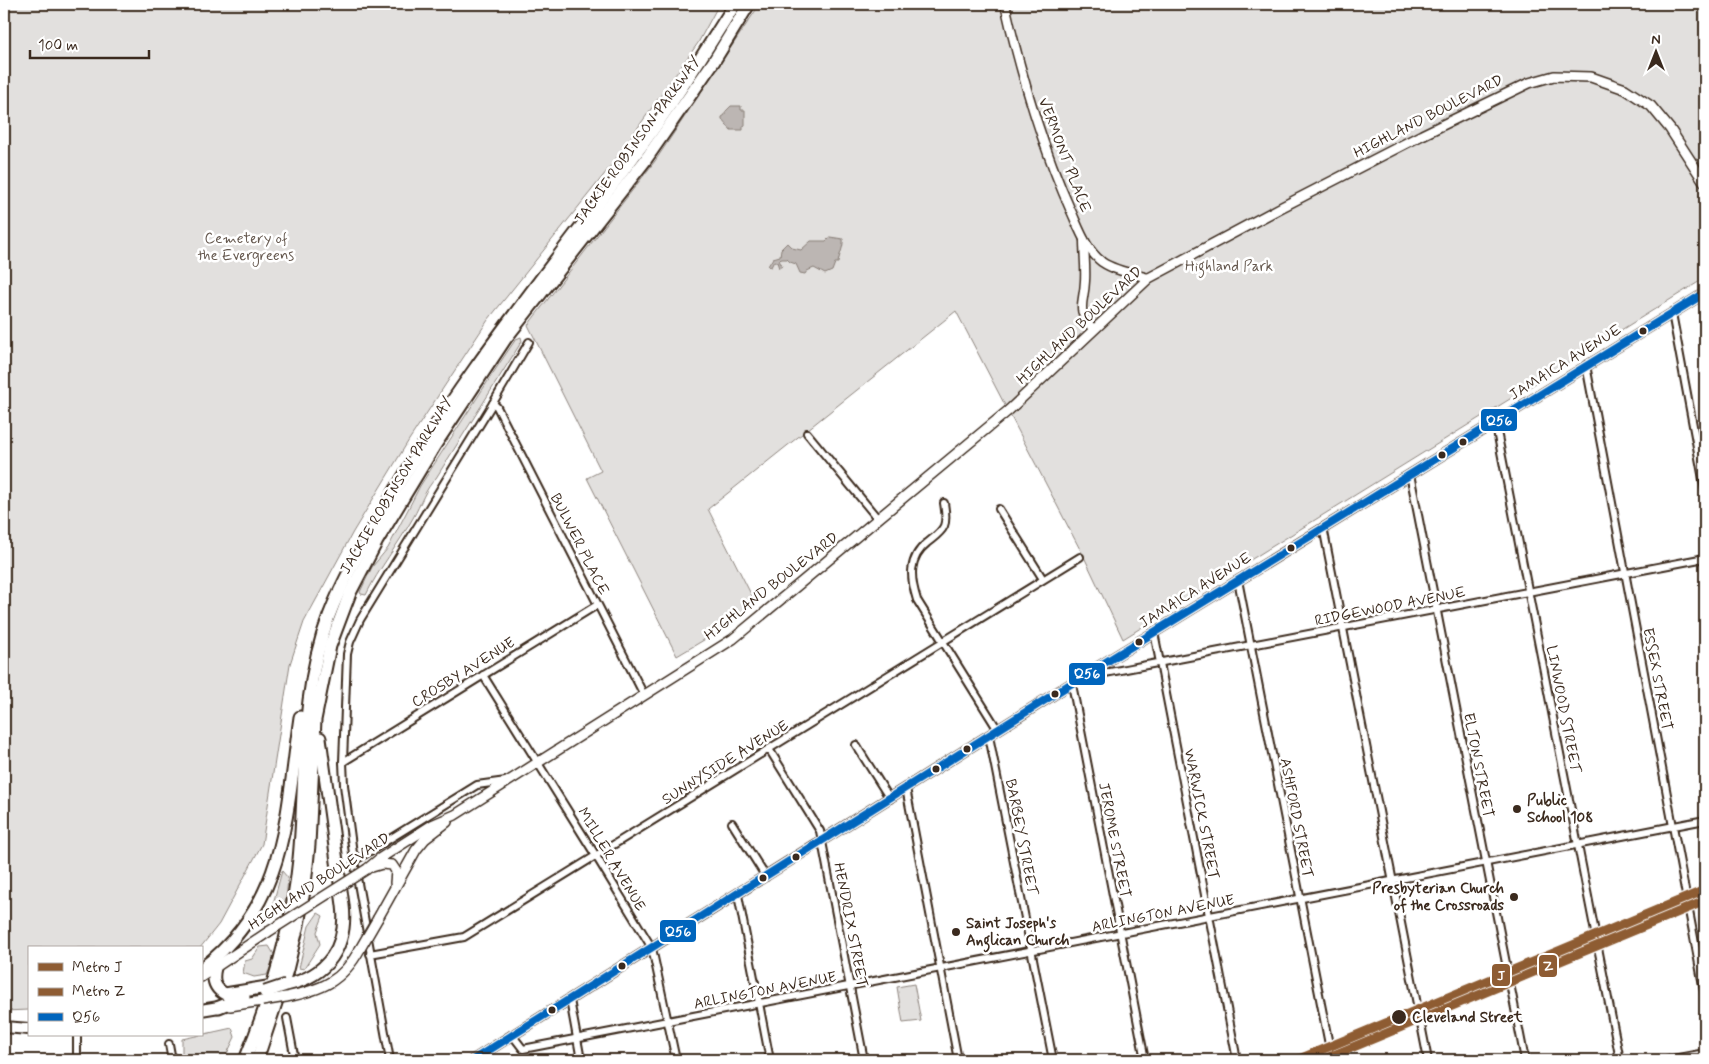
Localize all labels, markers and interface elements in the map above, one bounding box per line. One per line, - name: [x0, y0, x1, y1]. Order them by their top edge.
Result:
- scale bar: [30, 28, 149, 60]
- north arrow: [1632, 28, 1682, 78]
- text: N: [1651, 31, 1661, 49]
- text: 100 m: [38, 36, 78, 56]
- street label: JACKIE ROBINSON PARKWAY: [570, 52, 706, 229]
- street label: HIGHLAND BOULEVARD: [1350, 70, 1507, 163]
- street label: VERMONT PLACE: [1033, 95, 1095, 216]
- park label: Cemetery of the Evergreens: [198, 229, 294, 267]
- park label: Highland Park: [1185, 257, 1273, 278]
- street label: HIGHLAND BOULEVARD: [1012, 262, 1147, 389]
- street label: JAMAICA AVENUE: [1506, 320, 1626, 405]
- unlabelled marker: [1638, 326, 1648, 336]
- street label: JACKIE ROBINSON PARKWAY: [336, 393, 458, 578]
- line badge: Q56: [1480, 408, 1518, 432]
- text: Q56: [1486, 412, 1513, 430]
- unlabelled marker: [1458, 437, 1468, 447]
- unlabelled marker: [1437, 450, 1447, 460]
- street label: BULWER PLACE: [545, 490, 614, 599]
- street label: HIGHLAND BOULEVARD: [700, 528, 843, 646]
- unlabelled marker: [1286, 543, 1296, 553]
- street label: JAMAICA AVENUE: [1136, 548, 1256, 633]
- street label: RIDGEWOOD AVENUE: [1313, 582, 1468, 631]
- street label: ESSEX STREET: [1637, 626, 1677, 732]
- street label: CROSBY AVENUE: [408, 633, 519, 713]
- unlabelled marker: [1134, 637, 1144, 647]
- street label: LINWOOD STREET: [1541, 644, 1585, 775]
- line badge: Q56: [1068, 662, 1106, 686]
- text: Q56: [1074, 665, 1101, 683]
- unlabelled marker: [1050, 689, 1060, 699]
- street label: ELTON STREET: [1458, 711, 1498, 820]
- street label: SUNNYSIDE AVENUE: [658, 716, 793, 810]
- unlabelled marker: [962, 744, 972, 754]
- street label: WARWICK STREET: [1179, 747, 1224, 881]
- street label: ASHFORD STREET: [1275, 756, 1317, 880]
- unlabelled marker: [931, 764, 941, 774]
- street label: BARBEY STREET: [1000, 777, 1042, 898]
- street label: JEROME STREET: [1093, 781, 1135, 900]
- place label: Public School 108: [1527, 791, 1593, 828]
- marker: Public School 108: [1511, 803, 1523, 815]
- street label: MILLER AVENUE: [572, 804, 650, 915]
- street label: HIGHLAND BOULEVARD: [245, 828, 394, 935]
- unlabelled marker: [791, 852, 801, 862]
- street label: HENDRIX STREET: [828, 861, 872, 989]
- unlabelled marker: [758, 873, 768, 883]
- place label: Presbyterian Church of the Crossroads: [1372, 879, 1504, 916]
- street label: ARLINGTON AVENUE: [1090, 890, 1236, 938]
- marker: Presbyterian Church of the Crossroads: [1508, 891, 1520, 903]
- place label: Saint Joseph's Anglican Church: [966, 914, 1070, 953]
- line badge: Q56: [659, 919, 697, 943]
- text: Q56: [665, 923, 692, 941]
- marker: Saint Joseph's Anglican Church: [950, 926, 962, 938]
- legend: [28, 946, 202, 1036]
- line badge: Z: [1538, 954, 1558, 978]
- text: Metro J: [72, 958, 123, 978]
- text: Z: [1543, 958, 1554, 976]
- unlabelled marker: [617, 961, 627, 971]
- line badge: J: [1491, 963, 1511, 987]
- street label: ARLINGTON AVENUE: [692, 967, 838, 1015]
- text: J: [1497, 967, 1505, 985]
- text: Metro Z: [72, 982, 126, 1002]
- unlabelled marker: [547, 1005, 557, 1015]
- text: Q56: [72, 1008, 100, 1028]
- marker: Cleveland Street: [1390, 1008, 1408, 1026]
- place label: Cleveland Street: [1412, 1008, 1524, 1028]

